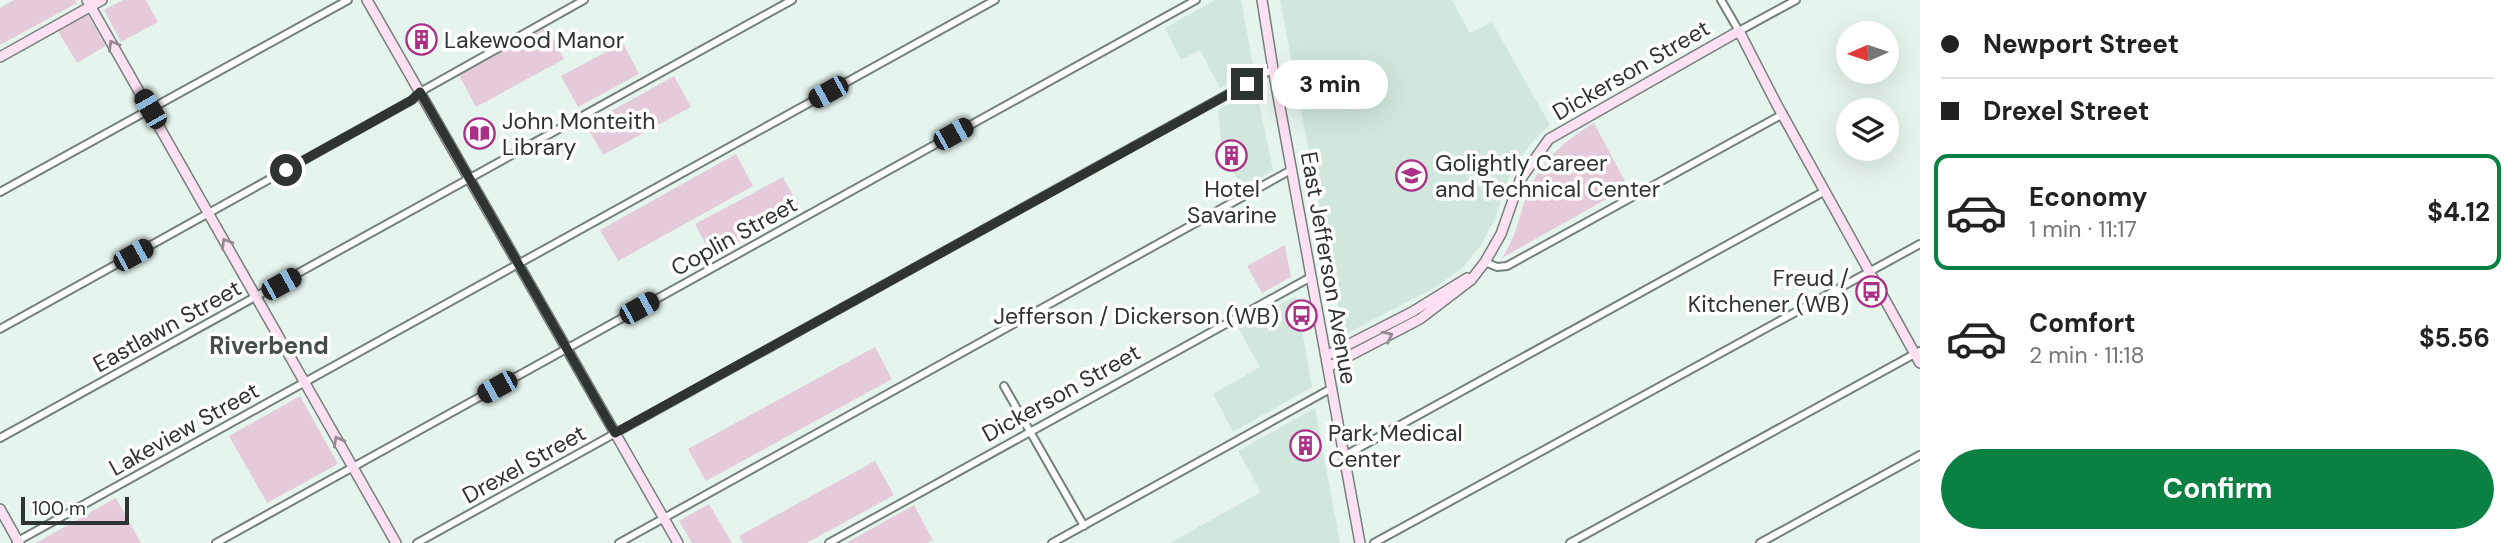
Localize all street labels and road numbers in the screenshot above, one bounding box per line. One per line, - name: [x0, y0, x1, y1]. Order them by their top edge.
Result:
- street label: Dickerson Street: [1547, 13, 1715, 127]
- street label: East Jefferson Avenue: [1294, 149, 1364, 387]
- street label: Coplin Street: [666, 189, 802, 283]
- street label: Eastlawn Street: [88, 273, 246, 379]
- street label: Dickerson Street: [977, 337, 1145, 449]
- street label: Lakeview Street: [104, 375, 264, 483]
- street label: Drexel Street: [457, 418, 591, 510]

